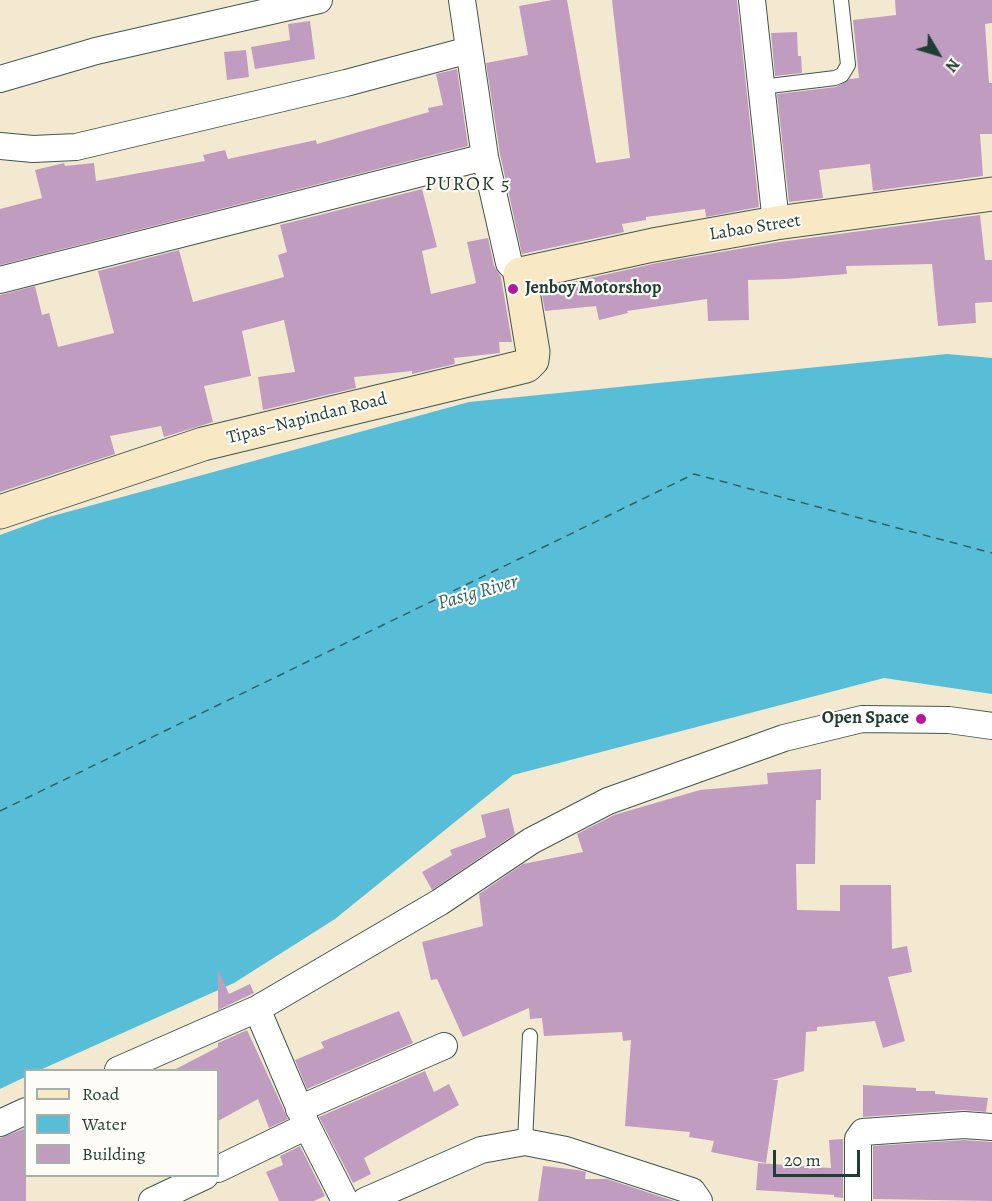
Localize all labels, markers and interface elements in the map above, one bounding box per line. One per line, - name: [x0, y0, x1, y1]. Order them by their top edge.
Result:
- north arrow: [908, 24, 968, 84]
- text: N: [940, 54, 964, 76]
- district label: PUROK 5: [425, 173, 511, 197]
- street label: Labao Street: [708, 210, 802, 246]
- place label: Jenboy Motorshop: [525, 278, 661, 300]
- marker: Jenboy Motorshop: [506, 282, 520, 296]
- street label: Tipas–Napindan Road: [225, 389, 389, 449]
- water label: Pasig River: [435, 570, 521, 616]
- place label: Open Space: [822, 708, 909, 730]
- marker: Open Space: [914, 712, 928, 726]
- legend: [24, 1069, 219, 1177]
- text: Road: [82, 1082, 119, 1106]
- text: Water: [82, 1112, 127, 1136]
- scale bar: [776, 1138, 863, 1176]
- text: Building: [82, 1142, 146, 1166]
- text: 20 m: [784, 1148, 821, 1172]

